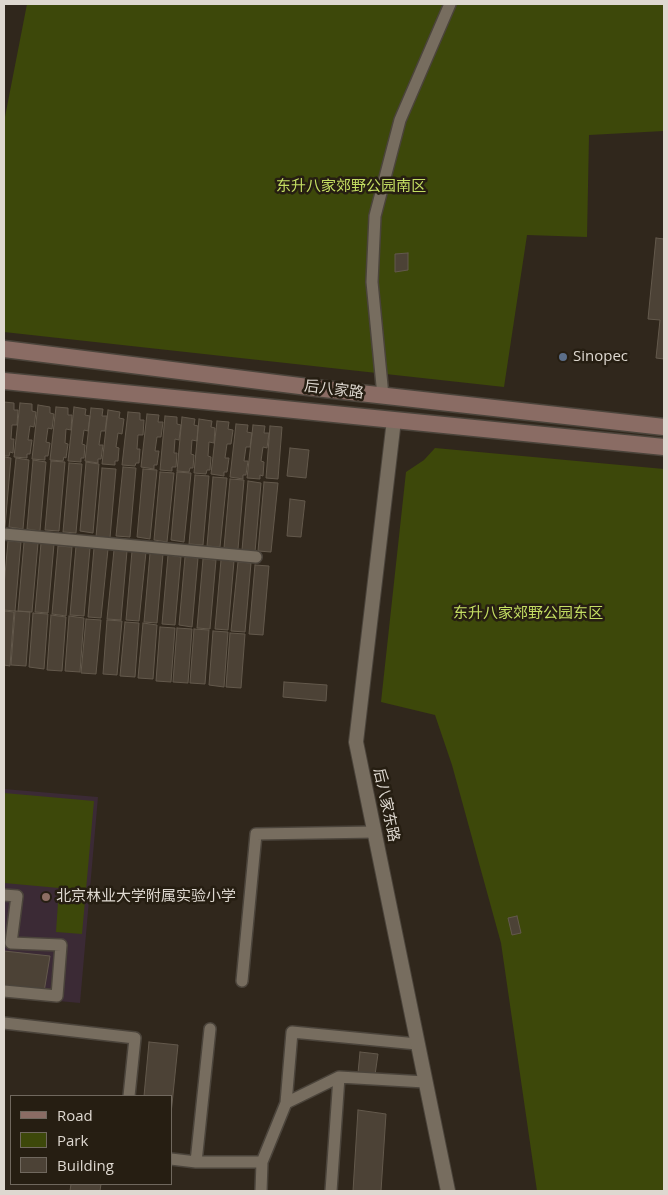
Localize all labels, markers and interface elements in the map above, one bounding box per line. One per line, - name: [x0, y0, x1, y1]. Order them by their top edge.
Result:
- park label: 东升八家郊野公园南区: [276, 178, 426, 196]
- place label: Sinopec: [573, 348, 628, 366]
- marker: Sinopec: [557, 351, 569, 363]
- street label: 后八家路: [303, 377, 365, 403]
- park label: 东升八家郊野公园东区: [453, 605, 603, 623]
- street label: 后八家东路: [369, 766, 403, 844]
- place label: 北京林业大学附属实验小学: [56, 888, 236, 906]
- marker: 北京林业大学附属实验小学: [40, 891, 52, 903]
- legend: [10, 1095, 172, 1185]
- text: Road: [57, 1105, 93, 1125]
- text: Park: [57, 1130, 88, 1150]
- text: Building: [57, 1155, 114, 1175]

